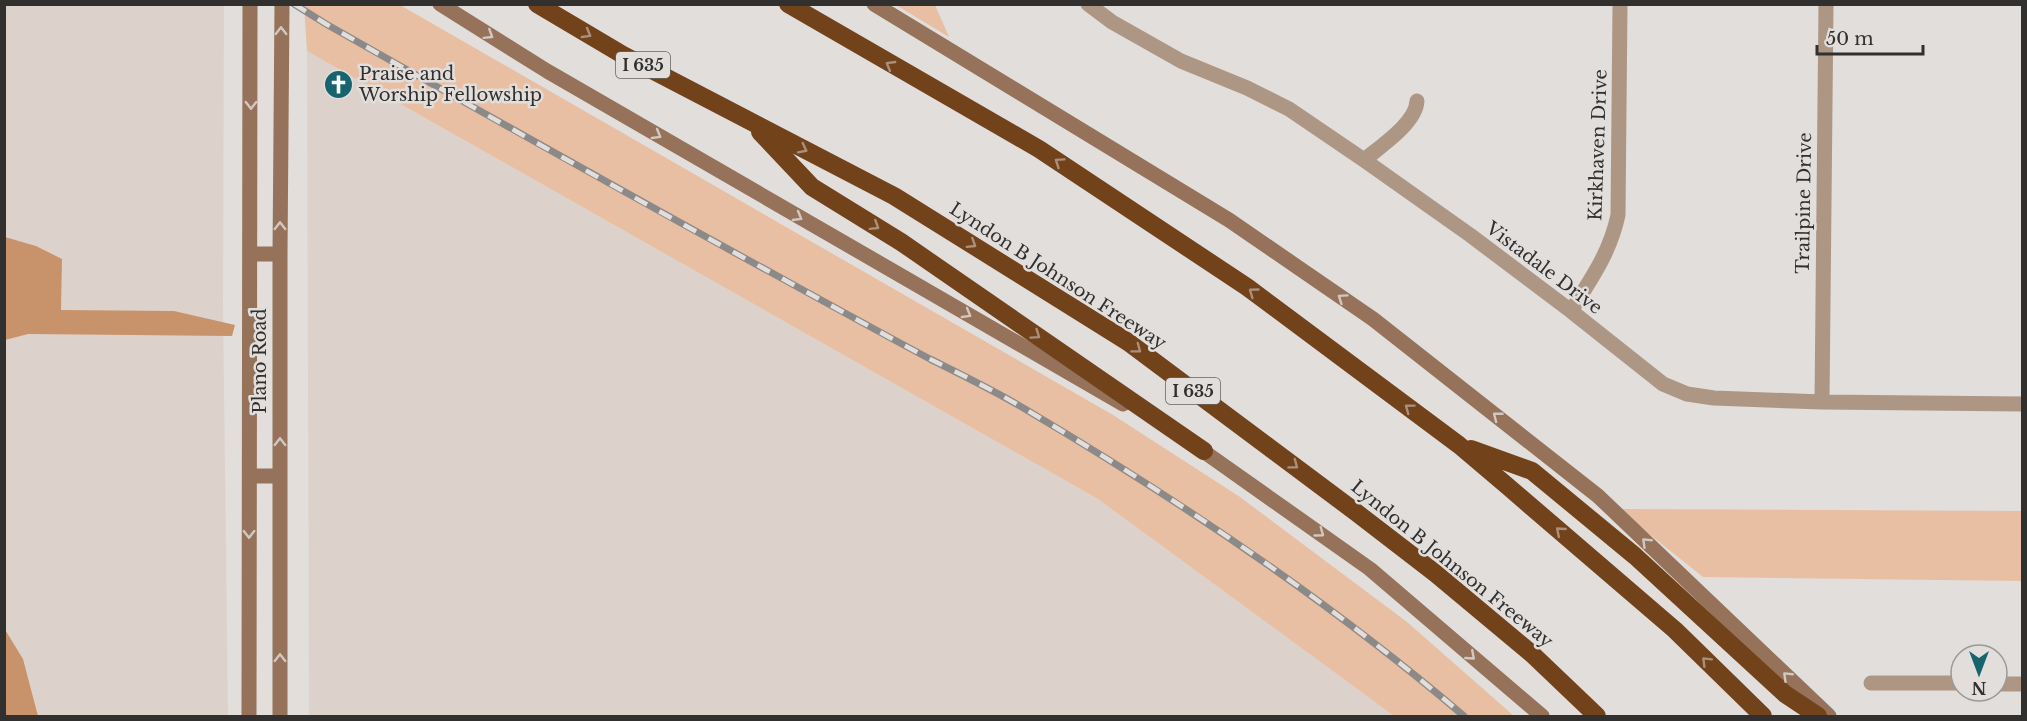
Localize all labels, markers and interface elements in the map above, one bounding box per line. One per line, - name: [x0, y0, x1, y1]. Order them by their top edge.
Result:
- scale bar: [1817, 18, 1924, 56]
- one-way arrow: [275, 27, 287, 36]
- one-way arrow: [581, 27, 591, 38]
- one-way arrow: [483, 28, 494, 39]
- text: 50 m: [1826, 28, 1874, 50]
- road number: I 635: [616, 52, 670, 78]
- one-way arrow: [886, 60, 896, 72]
- place label: Praise and Worship Fellowship: [358, 63, 542, 106]
- church icon: Praise and Worship Fellowship: [322, 68, 354, 100]
- street label: Kirkhaven Drive: [1584, 69, 1612, 221]
- one-way arrow: [245, 100, 257, 109]
- one-way arrow: [651, 128, 661, 140]
- street label: Trailpine Drive: [1792, 132, 1816, 274]
- one-way arrow: [796, 142, 807, 153]
- one-way arrow: [1054, 159, 1065, 170]
- street label: Lyndon B Johnson Freeway: [946, 198, 1171, 355]
- one-way arrow: [792, 210, 802, 221]
- street label: Vistadale Drive: [1481, 217, 1606, 319]
- one-way arrow: [869, 219, 879, 231]
- one-way arrow: [274, 222, 286, 231]
- one-way arrow: [966, 237, 976, 249]
- one-way arrow: [1248, 288, 1259, 299]
- one-way arrow: [1338, 294, 1349, 305]
- one-way arrow: [961, 307, 971, 318]
- street label: Plano Road: [249, 308, 271, 414]
- one-way arrow: [1029, 328, 1040, 339]
- one-way arrow: [1130, 341, 1141, 352]
- road number: I 635: [1166, 378, 1220, 404]
- one-way arrow: [1405, 405, 1416, 416]
- one-way arrow: [1493, 412, 1504, 423]
- one-way arrow: [274, 438, 286, 447]
- one-way arrow: [1287, 457, 1298, 468]
- street label: Lyndon B Johnson Freeway: [1346, 476, 1558, 653]
- one-way arrow: [1313, 526, 1324, 537]
- one-way arrow: [1556, 527, 1567, 538]
- one-way arrow: [243, 530, 255, 539]
- one-way arrow: [1642, 538, 1653, 549]
- north arrow: [1949, 643, 2009, 703]
- one-way arrow: [1464, 649, 1475, 660]
- one-way arrow: [274, 654, 286, 663]
- one-way arrow: [1703, 657, 1714, 668]
- one-way arrow: [1783, 672, 1793, 683]
- text: N: [1971, 678, 1987, 698]

